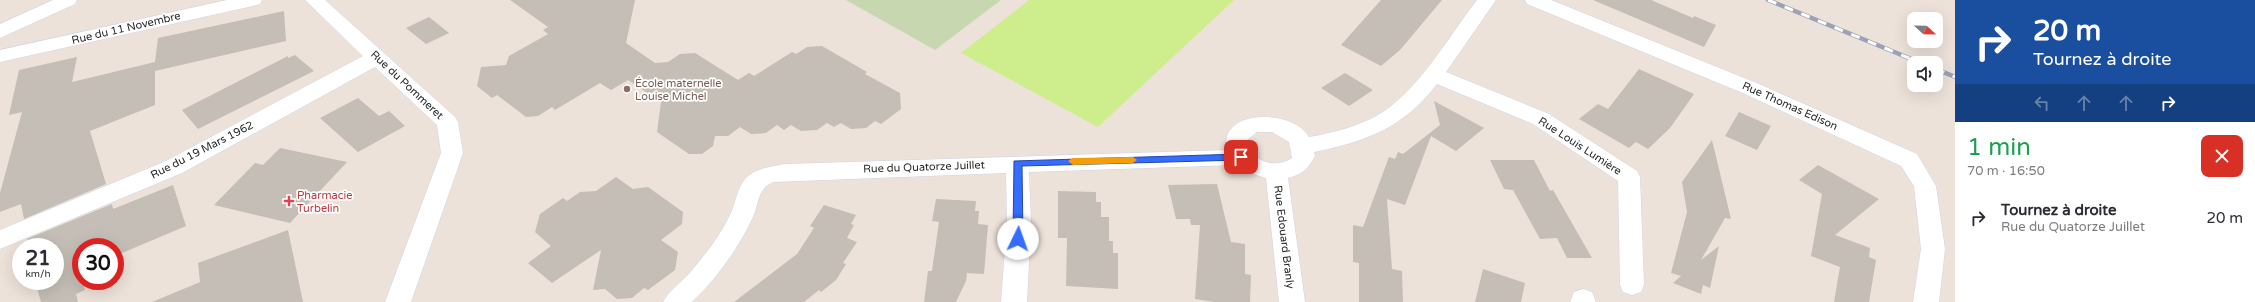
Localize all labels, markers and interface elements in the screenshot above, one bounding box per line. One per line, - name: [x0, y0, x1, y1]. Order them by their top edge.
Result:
- street label: Rue du 11 Novembre: [70, 9, 182, 47]
- north arrow: [1907, 12, 1943, 48]
- map controls: [1907, 12, 1943, 92]
- text: 20 m: [2033, 14, 2101, 48]
- icon: right: [1967, 16, 2019, 68]
- street label: Rue du Pommeret: [368, 48, 446, 122]
- text: Tournez à droite: [2033, 48, 2172, 70]
- button: sound: [1907, 56, 1943, 92]
- place label: École maternelle Louise Michel: [635, 76, 722, 103]
- street label: Rue Thomas Edison: [1740, 79, 1840, 133]
- marker: École maternelle Louise Michel: [622, 84, 632, 94]
- icon: left: [2031, 92, 2053, 114]
- icon: ahead: [2073, 92, 2095, 114]
- icon: ahead: [2115, 92, 2137, 114]
- icon: right: [2157, 92, 2179, 114]
- street label: Rue Louis Lumière: [1536, 114, 1624, 178]
- street label: Rue du 19 Mars 1962: [148, 118, 256, 182]
- text: 1 min: [1967, 133, 2031, 162]
- button: close: [2201, 135, 2243, 177]
- pin: [1224, 140, 1258, 174]
- icon: arrive: [1230, 146, 1252, 168]
- street label: Rue du Quatorze Juillet: [863, 158, 985, 176]
- text: 70 m · 16:50: [1967, 163, 2045, 179]
- street label: Rue Edouard Branly: [1271, 185, 1297, 290]
- place label: Pharmacie Turbelin: [297, 189, 353, 215]
- marker: Pharmacie Turbelin: [284, 196, 294, 206]
- text: Tournez à droite: [2001, 201, 2116, 219]
- icon: right: [1967, 207, 1989, 229]
- text: 20 m: [2206, 209, 2243, 227]
- position arrow: [997, 218, 1039, 260]
- text: Rue du Quatorze Juillet: [2001, 219, 2145, 235]
- speed limit sign: 30: [72, 238, 124, 290]
- text: 21: [25, 247, 51, 271]
- text: km/h: [25, 268, 51, 280]

